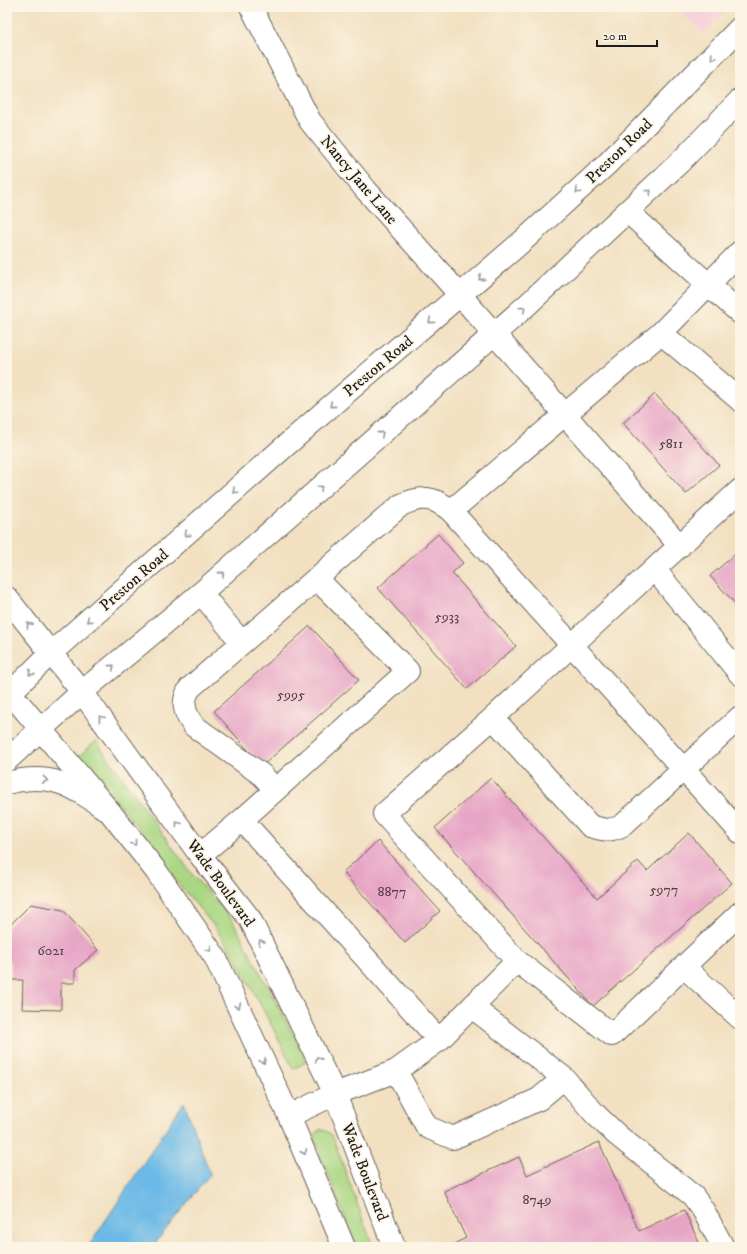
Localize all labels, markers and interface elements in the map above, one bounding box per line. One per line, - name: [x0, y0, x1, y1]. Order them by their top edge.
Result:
- scale bar: [597, 22, 657, 48]
- text: 20 m: [603, 29, 627, 44]
- one-way arrow: [711, 52, 718, 59]
- street label: Preston Road: [581, 114, 657, 188]
- street label: Nancy Jane Lane: [316, 131, 402, 229]
- one-way arrow: [575, 186, 582, 193]
- one-way arrow: [644, 189, 652, 196]
- one-way arrow: [478, 273, 486, 281]
- one-way arrow: [519, 307, 526, 314]
- one-way arrow: [428, 316, 436, 323]
- street label: Preston Road: [339, 331, 417, 401]
- one-way arrow: [329, 400, 337, 407]
- one-way arrow: [377, 432, 384, 439]
- house number: 5811: [659, 435, 683, 453]
- one-way arrow: [232, 486, 239, 493]
- one-way arrow: [315, 486, 322, 493]
- one-way arrow: [184, 529, 191, 536]
- street label: Preston Road: [95, 545, 173, 615]
- one-way arrow: [217, 572, 225, 579]
- house number: 5933: [435, 608, 459, 626]
- one-way arrow: [86, 615, 94, 622]
- one-way arrow: [27, 623, 34, 630]
- one-way arrow: [107, 665, 114, 672]
- one-way arrow: [28, 668, 36, 676]
- house number: 5995: [277, 686, 305, 704]
- one-way arrow: [99, 716, 106, 723]
- one-way arrow: [42, 775, 49, 784]
- one-way arrow: [175, 821, 182, 828]
- street label: Wade Boulevard: [182, 835, 259, 931]
- one-way arrow: [129, 838, 136, 845]
- house number: 5977: [650, 881, 678, 899]
- house number: 8877: [378, 883, 406, 901]
- one-way arrow: [258, 939, 266, 946]
- house number: 6021: [38, 942, 64, 960]
- one-way arrow: [204, 945, 212, 952]
- one-way arrow: [233, 1002, 241, 1009]
- one-way arrow: [258, 1056, 266, 1064]
- one-way arrow: [315, 1056, 323, 1063]
- street label: Wade Boulevard: [337, 1119, 393, 1224]
- one-way arrow: [299, 1147, 307, 1155]
- house number: 8749: [522, 1191, 552, 1209]

